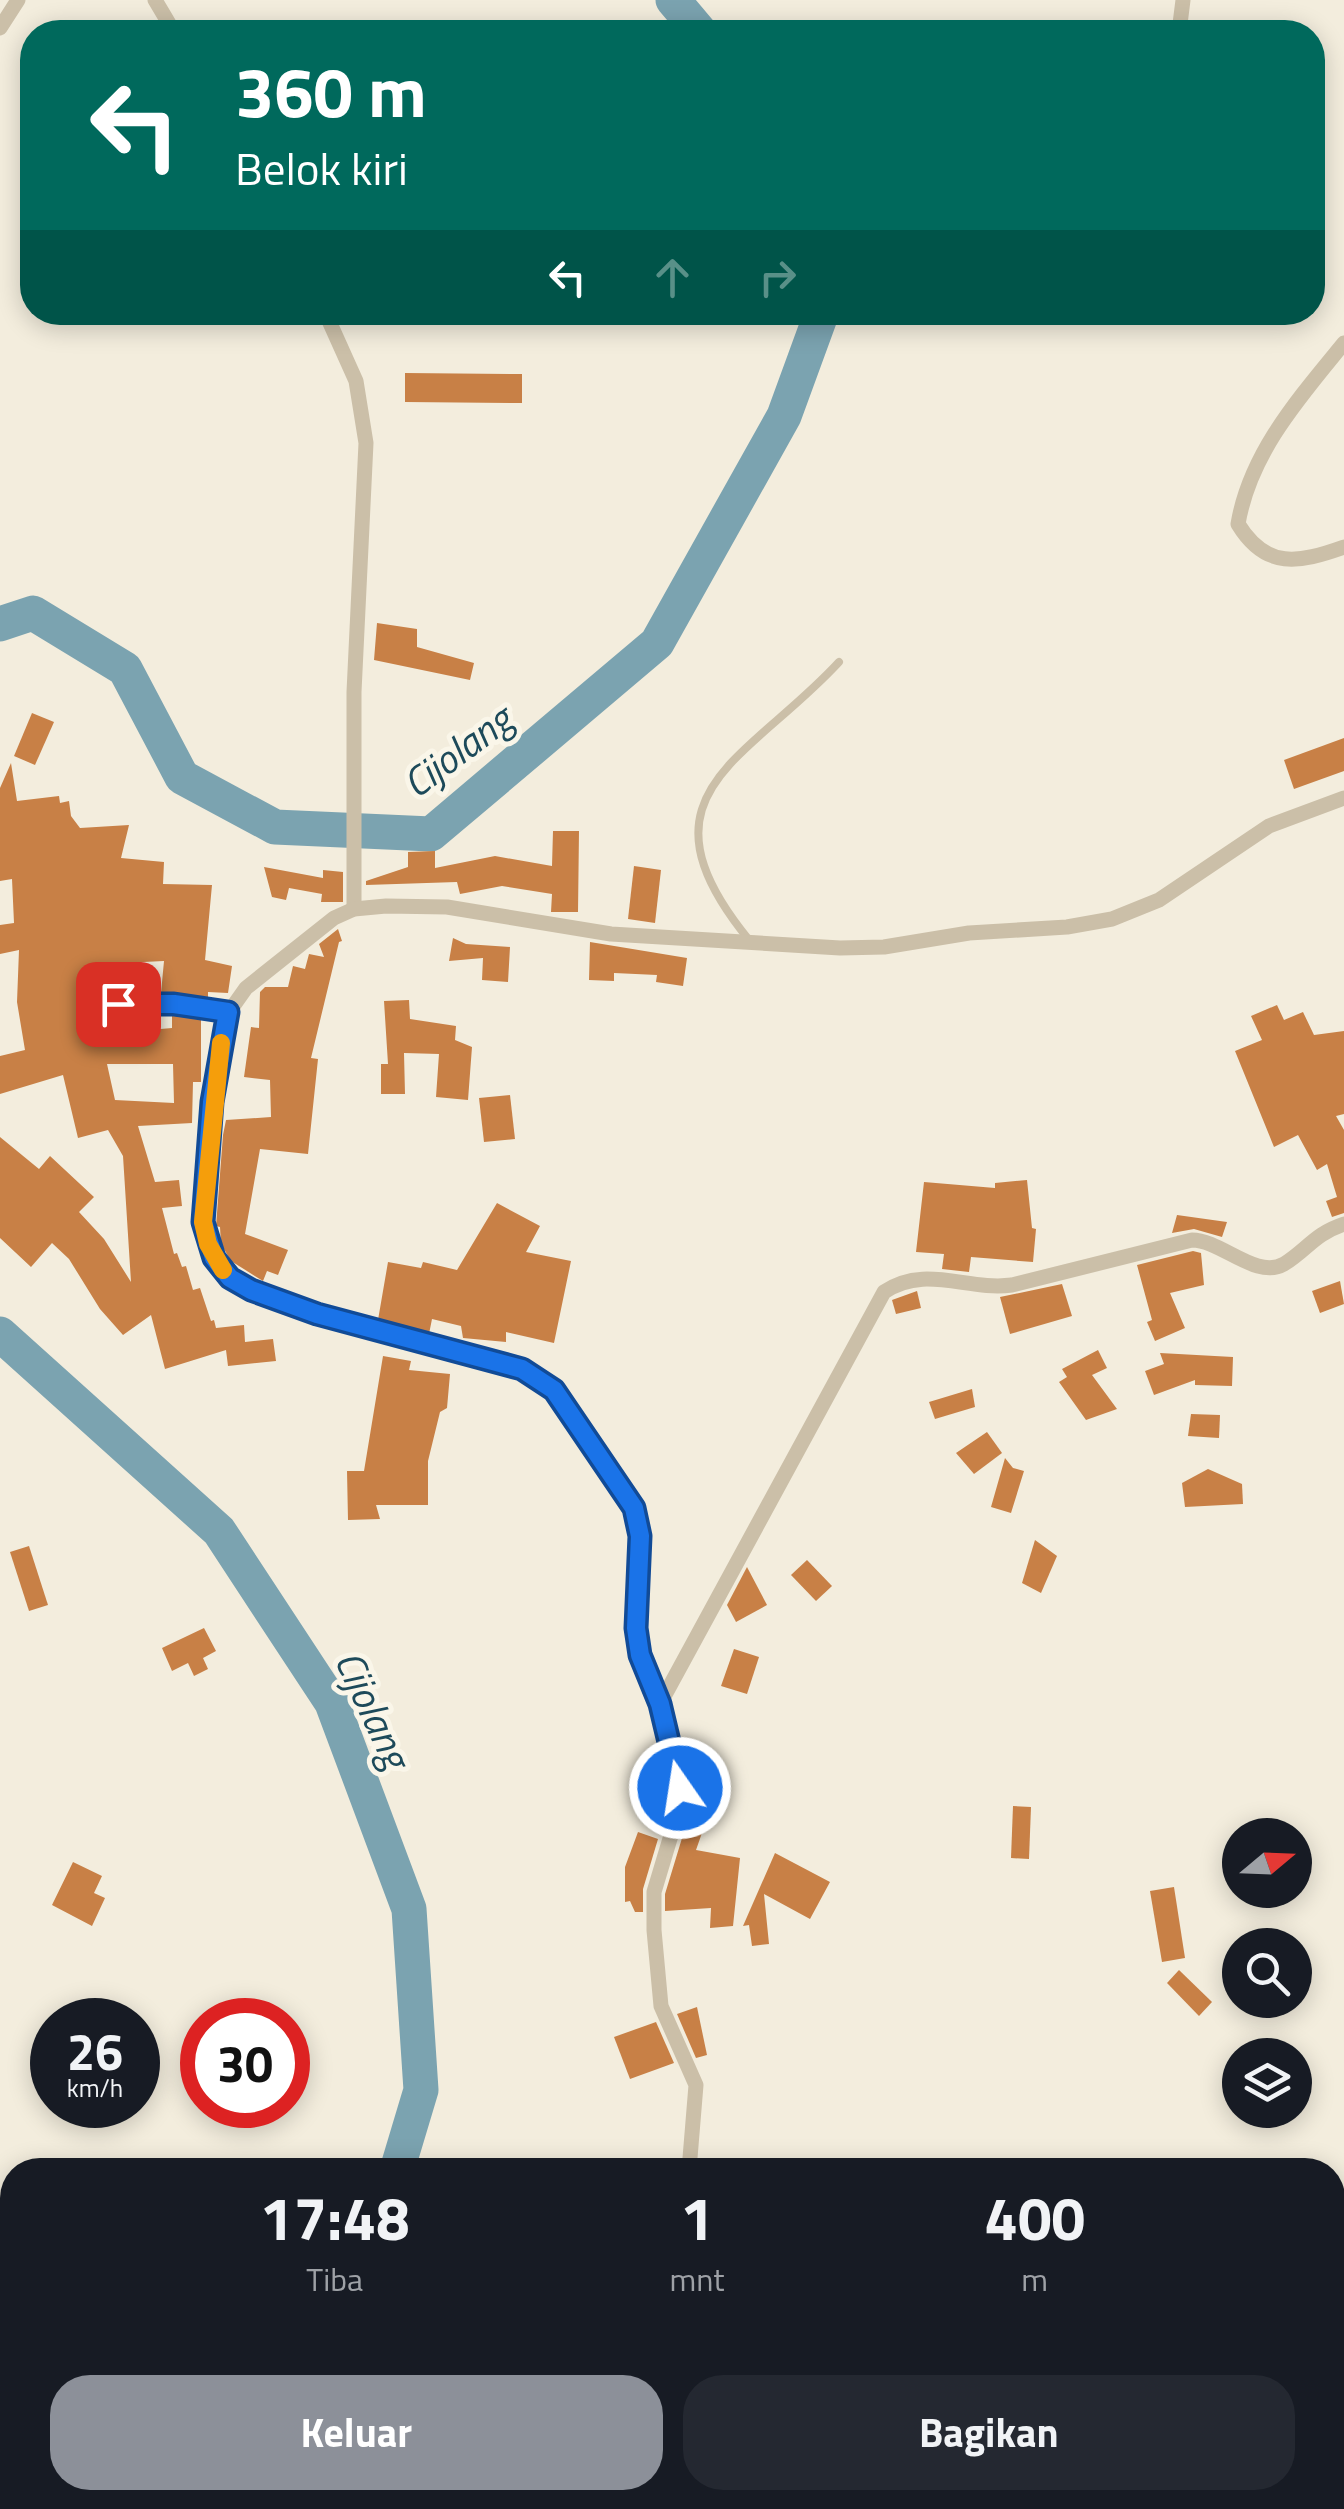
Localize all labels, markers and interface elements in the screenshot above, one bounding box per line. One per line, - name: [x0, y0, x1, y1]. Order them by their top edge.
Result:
- text: 360 m: [235, 38, 427, 144]
- icon: left: [70, 60, 200, 190]
- text: Belok kiri: [235, 134, 408, 202]
- icon: left: [540, 250, 595, 305]
- icon: ahead: [645, 250, 700, 305]
- icon: right: [750, 250, 805, 305]
- water label: Cijolang: [389, 687, 528, 813]
- pin: [76, 962, 161, 1047]
- icon: arrive: [91, 977, 146, 1032]
- water label: Cijolang: [319, 1640, 429, 1782]
- position arrow: [628, 1736, 732, 1840]
- north arrow: [1222, 1818, 1312, 1908]
- map controls: [1222, 1818, 1312, 2128]
- button: search: [1222, 1928, 1312, 2018]
- speed limit sign: 30: [180, 1998, 310, 2128]
- text: 26: [67, 2013, 123, 2089]
- button: layers: [1222, 2038, 1312, 2128]
- text: km/h: [67, 2069, 123, 2107]
- text: 17:48: [260, 2172, 410, 2263]
- text: 1: [680, 2172, 714, 2263]
- text: 400: [984, 2172, 1085, 2263]
- text: Tiba: [306, 2255, 363, 2303]
- text: mnt: [669, 2255, 725, 2303]
- text: m: [1021, 2255, 1048, 2303]
- button: Keluar: [50, 2375, 663, 2490]
- button: Bagikan: [683, 2375, 1295, 2490]

